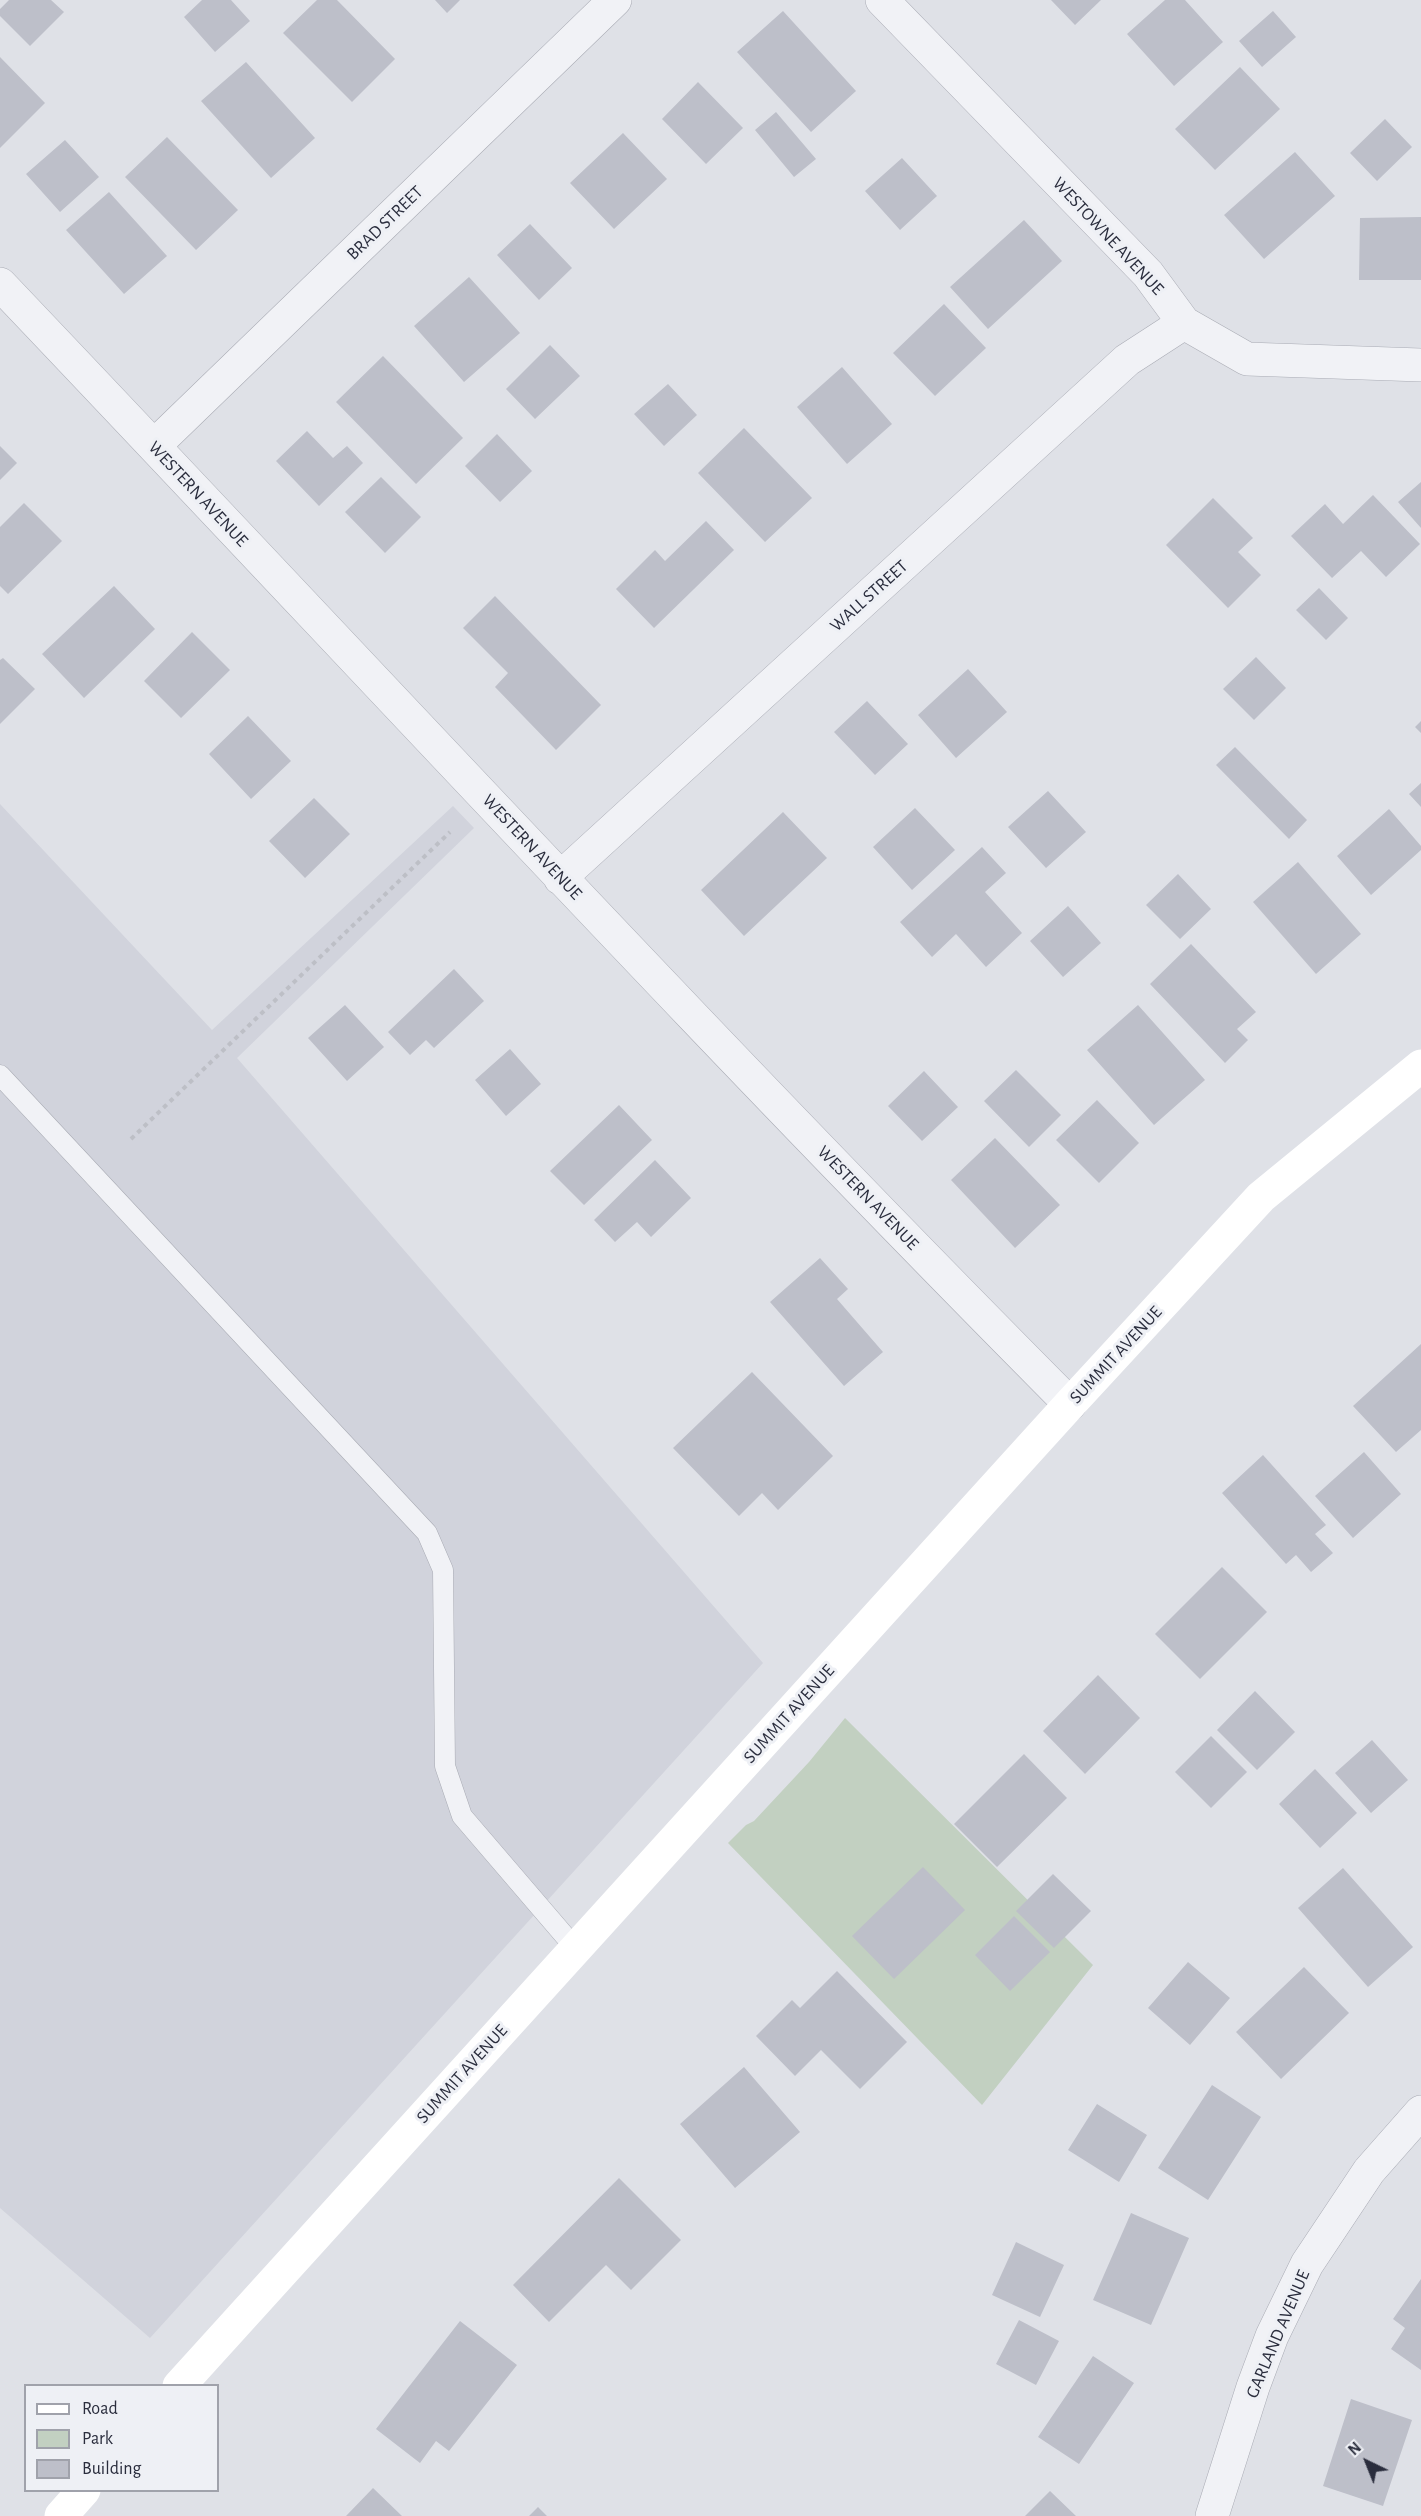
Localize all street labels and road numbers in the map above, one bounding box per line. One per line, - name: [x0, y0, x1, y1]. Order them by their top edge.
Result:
- street label: WESTOWNE AVENUE: [1048, 173, 1168, 299]
- street label: BRAD STREET: [342, 181, 428, 265]
- street label: WESTERN AVENUE: [143, 437, 253, 551]
- street label: WALL STREET: [826, 555, 912, 637]
- street label: WESTERN AVENUE: [477, 790, 587, 904]
- street label: WESTERN AVENUE: [813, 1141, 923, 1255]
- street label: SUMMIT AVENUE: [1065, 1302, 1167, 1408]
- street label: SUMMIT AVENUE: [739, 1660, 839, 1768]
- street label: SUMMIT AVENUE: [412, 2020, 512, 2128]
- street label: GARLAND AVENUE: [1241, 2267, 1315, 2401]

